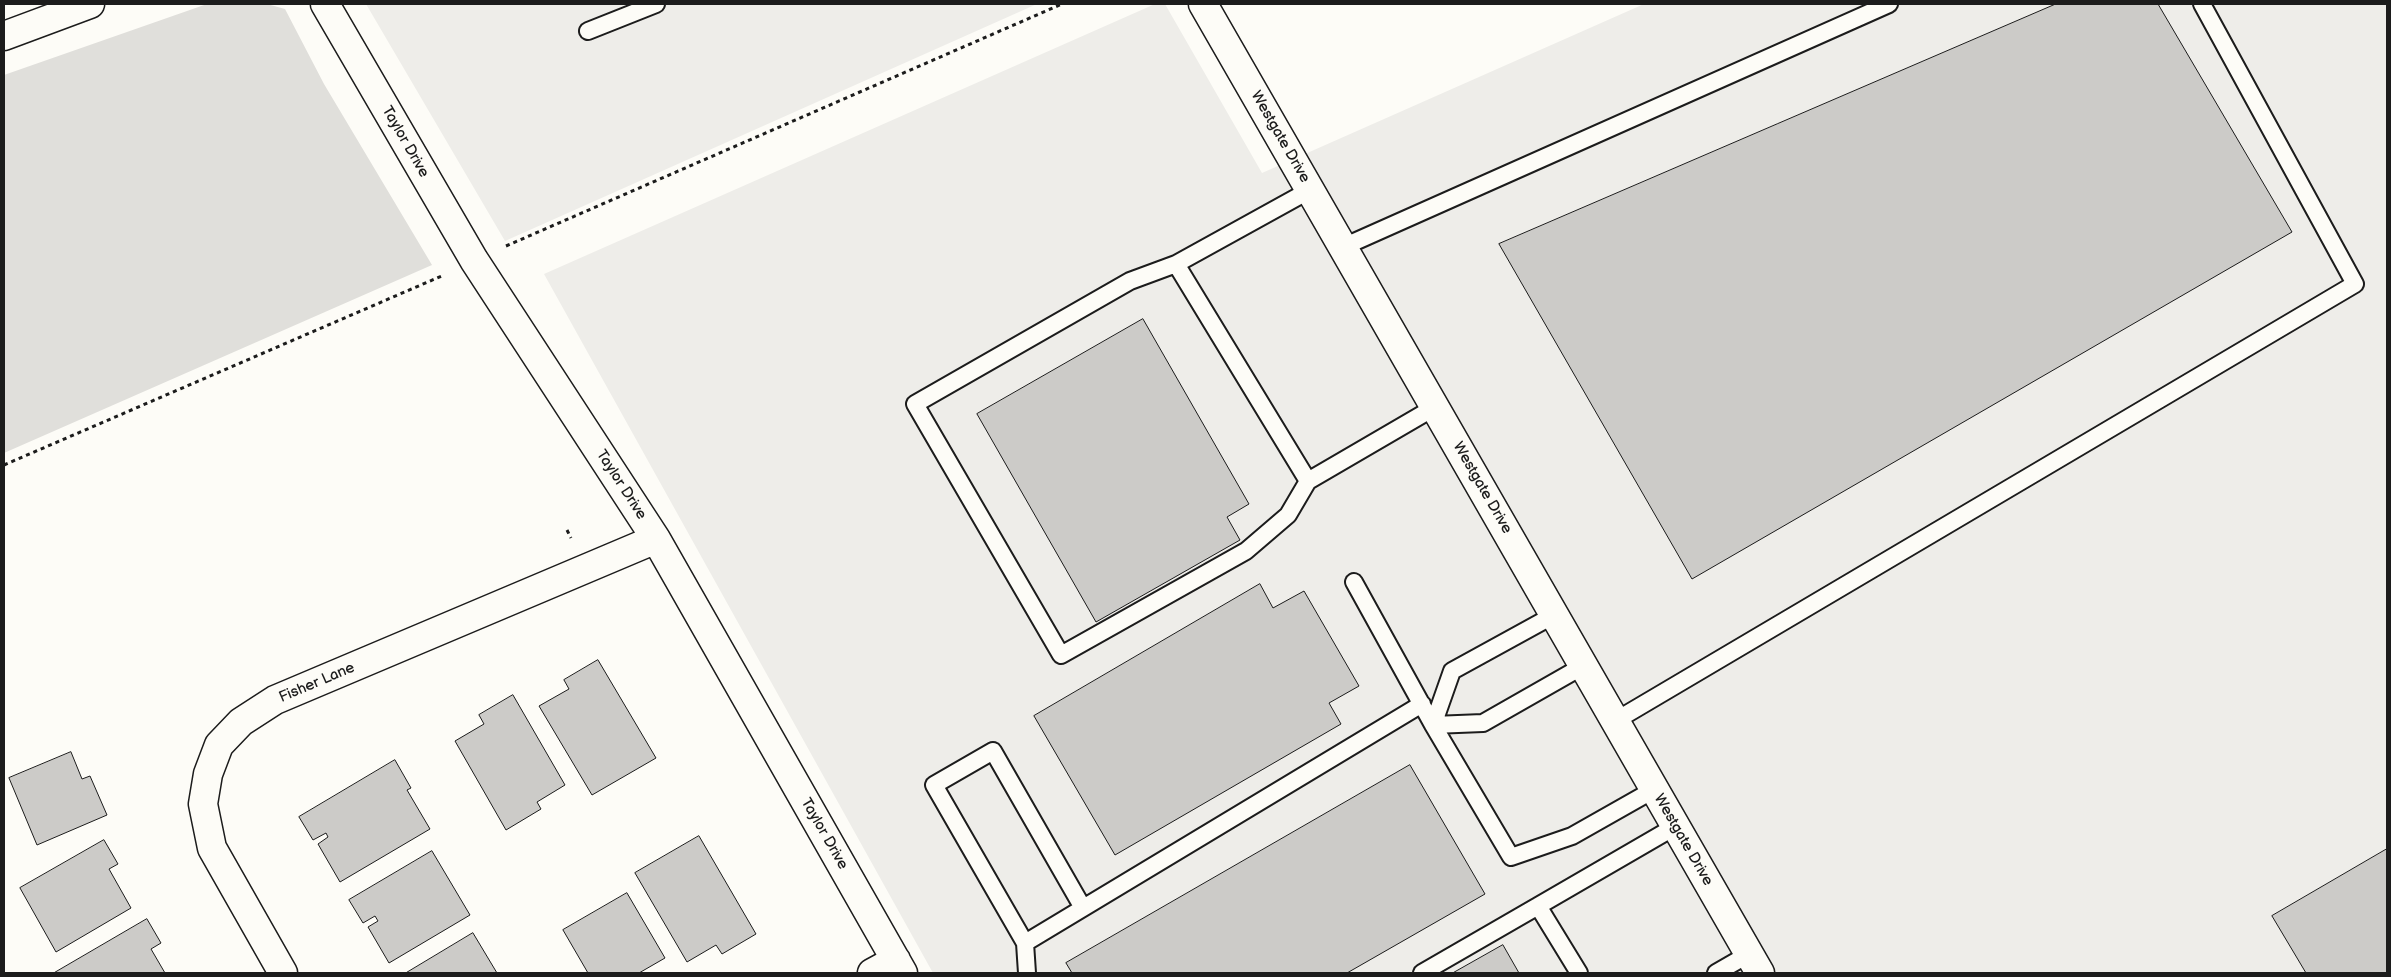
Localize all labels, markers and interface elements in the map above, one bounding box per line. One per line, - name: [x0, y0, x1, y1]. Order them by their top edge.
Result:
- street label: Westgate Drive: [1246, 88, 1314, 186]
- street label: Taylor Drive: [377, 103, 433, 181]
- street label: Westgate Drive: [1448, 439, 1516, 537]
- street label: Taylor Drive: [592, 447, 650, 523]
- street label: Fisher Lane: [276, 659, 358, 707]
- street label: Westgate Drive: [1649, 791, 1717, 889]
- street label: Taylor Drive: [796, 795, 852, 873]

